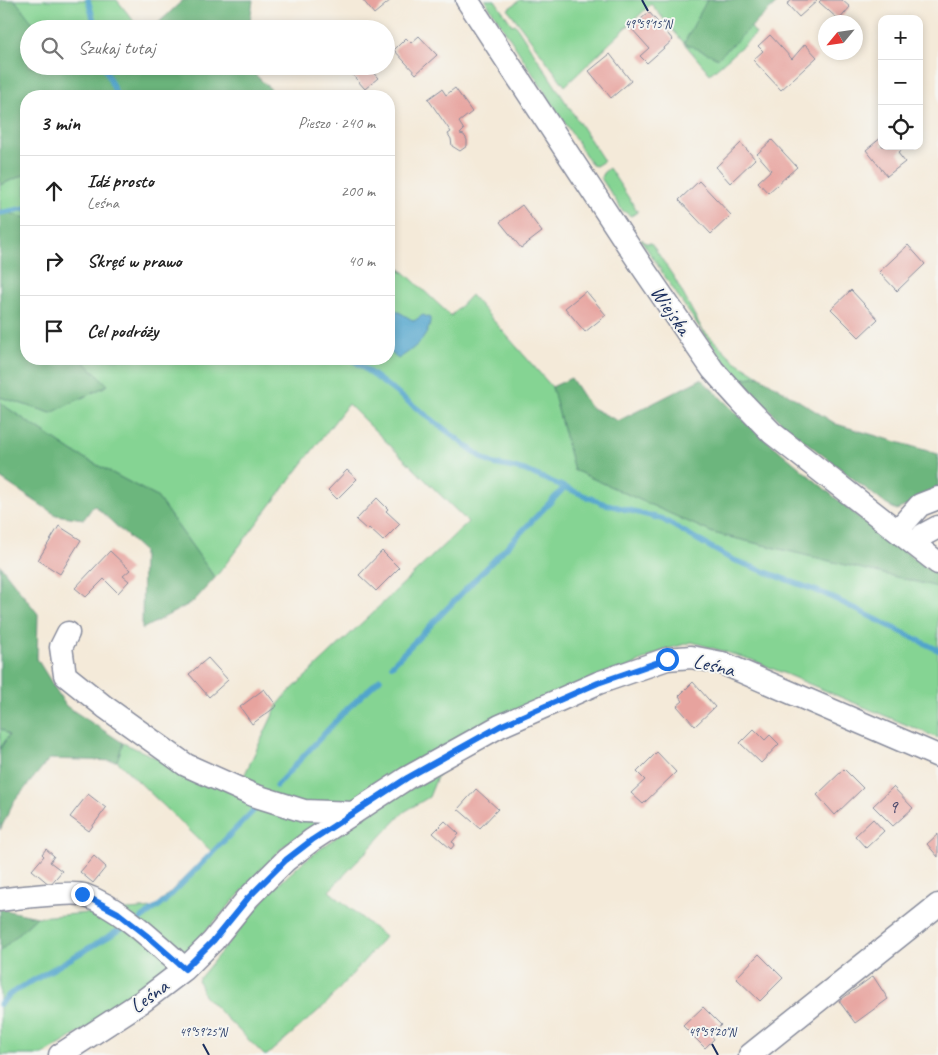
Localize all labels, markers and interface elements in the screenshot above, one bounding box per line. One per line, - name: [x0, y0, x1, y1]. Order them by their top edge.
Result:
- north arrow: [818, 15, 863, 60]
- map controls: [878, 15, 923, 150]
- button: +: [878, 15, 923, 60]
- text: 49°59'15"N: [624, 16, 673, 32]
- search box: [20, 20, 395, 75]
- icon: search: [38, 34, 66, 62]
- text: Szukaj tutaj: [78, 36, 155, 60]
- button: −: [878, 60, 923, 105]
- button: locate: [878, 105, 923, 150]
- text: 3 min: [40, 110, 80, 136]
- text: Pieszo · 240 m: [298, 113, 375, 133]
- text: Idź prosto: [87, 169, 154, 193]
- icon: ahead: [40, 177, 68, 205]
- text: 200 m: [341, 181, 375, 201]
- text: Leśna: [87, 193, 119, 213]
- icon: right: [40, 247, 68, 275]
- text: Skręć w prawo: [87, 249, 182, 273]
- text: 40 m: [348, 251, 375, 271]
- street label: Wiejska: [645, 280, 698, 342]
- icon: arrive: [40, 317, 68, 345]
- text: Cel podróży: [87, 319, 158, 343]
- street label: Leśna: [691, 647, 739, 683]
- route start: [656, 648, 679, 671]
- house number: 9: [889, 795, 899, 819]
- route end: [71, 883, 94, 906]
- street label: Leśna: [125, 972, 175, 1019]
- text: 49°59'25"N: [179, 1024, 228, 1040]
- text: 49°59'20"N: [688, 1024, 737, 1040]

